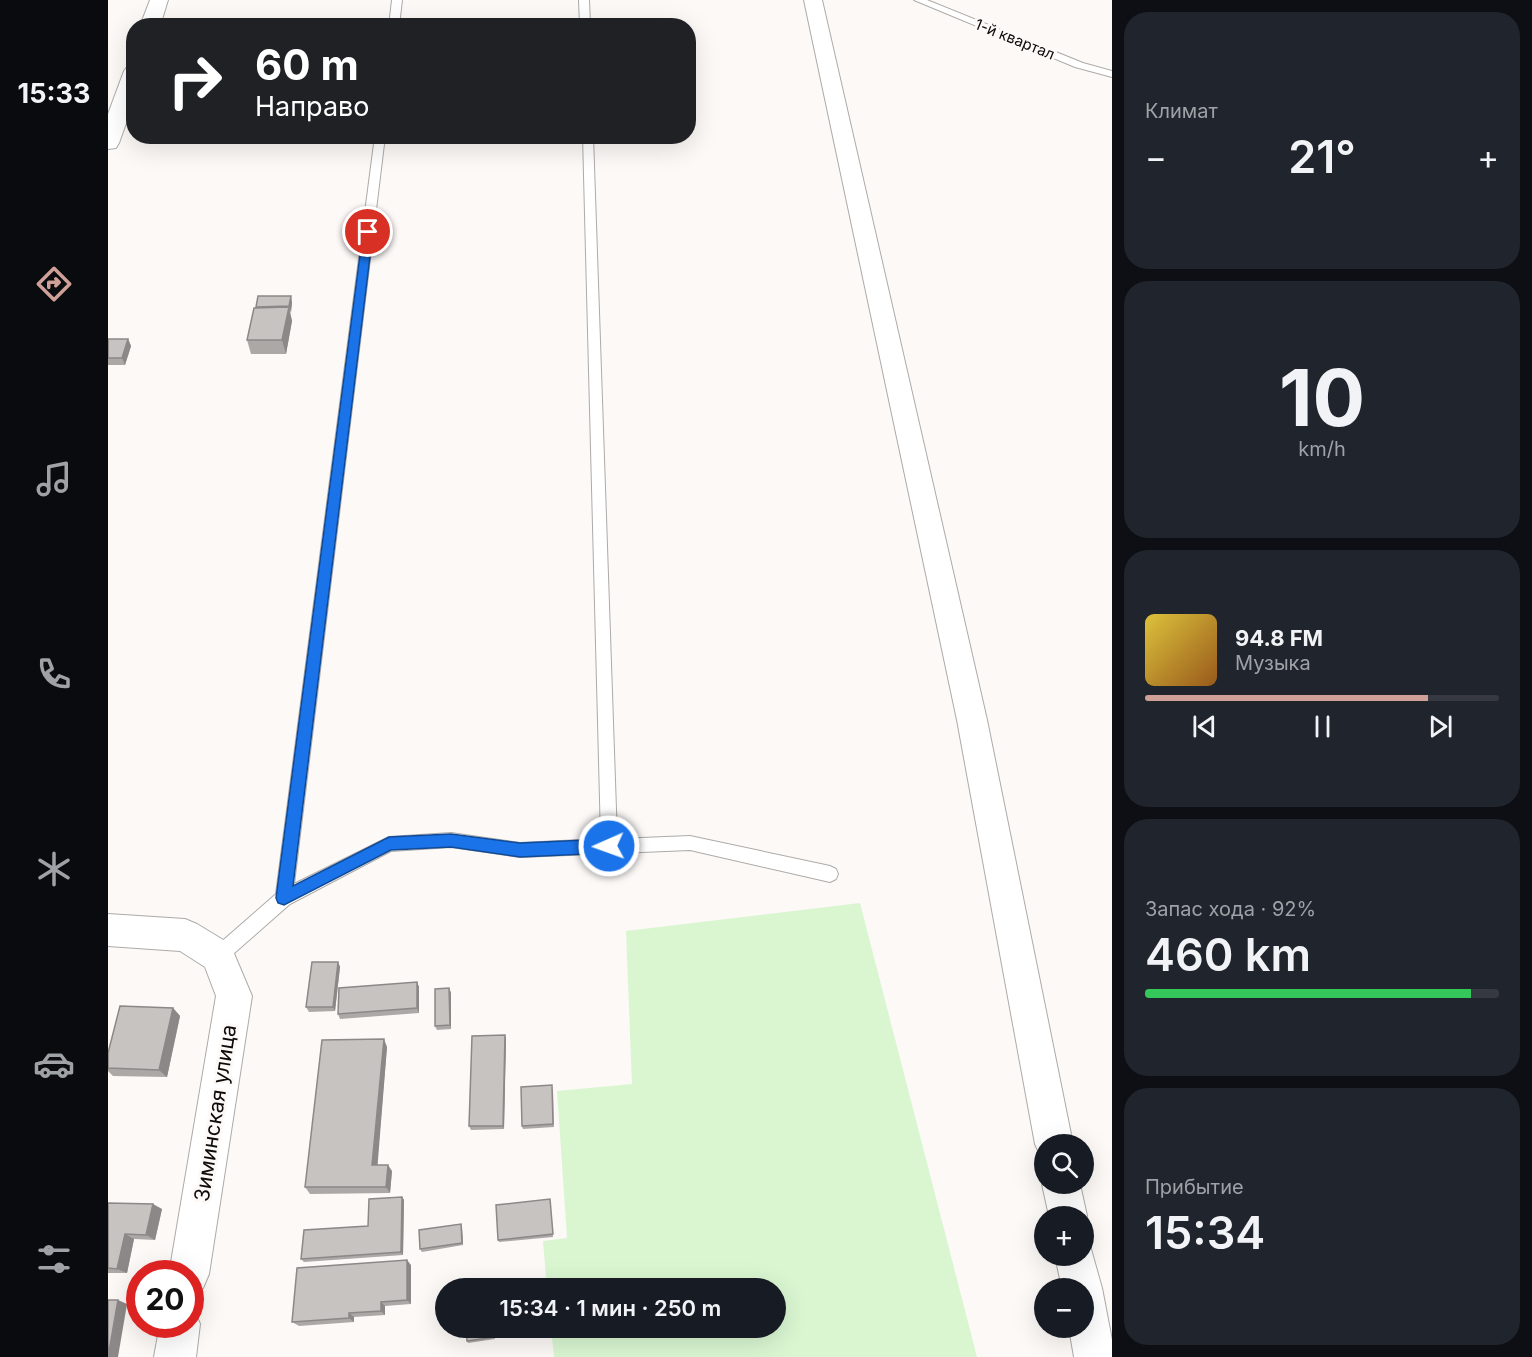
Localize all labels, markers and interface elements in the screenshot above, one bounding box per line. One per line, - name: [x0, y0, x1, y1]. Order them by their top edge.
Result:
- street label: 1-й квартал: [972, 14, 1058, 64]
- text: 60 m: [255, 39, 359, 90]
- icon: right: [156, 42, 234, 120]
- text: 15:33: [18, 77, 90, 110]
- text: Направо: [255, 90, 370, 123]
- text: Климат: [1145, 99, 1218, 123]
- text: 21°: [1288, 129, 1356, 184]
- text: −: [1145, 137, 1167, 177]
- text: +: [1477, 137, 1499, 177]
- pin: [342, 206, 393, 257]
- icon: arrive: [351, 215, 384, 248]
- icon: directions: [33, 263, 75, 305]
- text: 10: [1279, 350, 1365, 445]
- text: km/h: [1298, 437, 1346, 461]
- icon: music: [33, 458, 75, 500]
- text: 94.8 FM: [1235, 625, 1323, 651]
- text: Музыка: [1235, 651, 1311, 675]
- icon: phone: [33, 653, 75, 695]
- icon: previous: [1188, 710, 1221, 743]
- icon: pause: [1306, 710, 1339, 743]
- icon: next: [1424, 710, 1457, 743]
- position arrow: [577, 814, 641, 878]
- icon: climate: [33, 848, 75, 890]
- text: Запас хода · 92%: [1145, 897, 1316, 921]
- text: 460 km: [1145, 927, 1311, 982]
- street label: Зиминская улица: [189, 1023, 241, 1203]
- icon: car: [33, 1043, 75, 1085]
- map controls: [1034, 1134, 1094, 1338]
- button: search: [1034, 1134, 1094, 1194]
- text: Прибытие: [1145, 1175, 1244, 1199]
- text: 15:34: [1145, 1205, 1265, 1260]
- button: +: [1034, 1206, 1094, 1266]
- icon: filters: [33, 1238, 75, 1280]
- speed limit sign: 20: [126, 1260, 204, 1338]
- button: −: [1034, 1278, 1094, 1338]
- text: 15:34 · 1 мин · 250 m: [500, 1295, 721, 1321]

